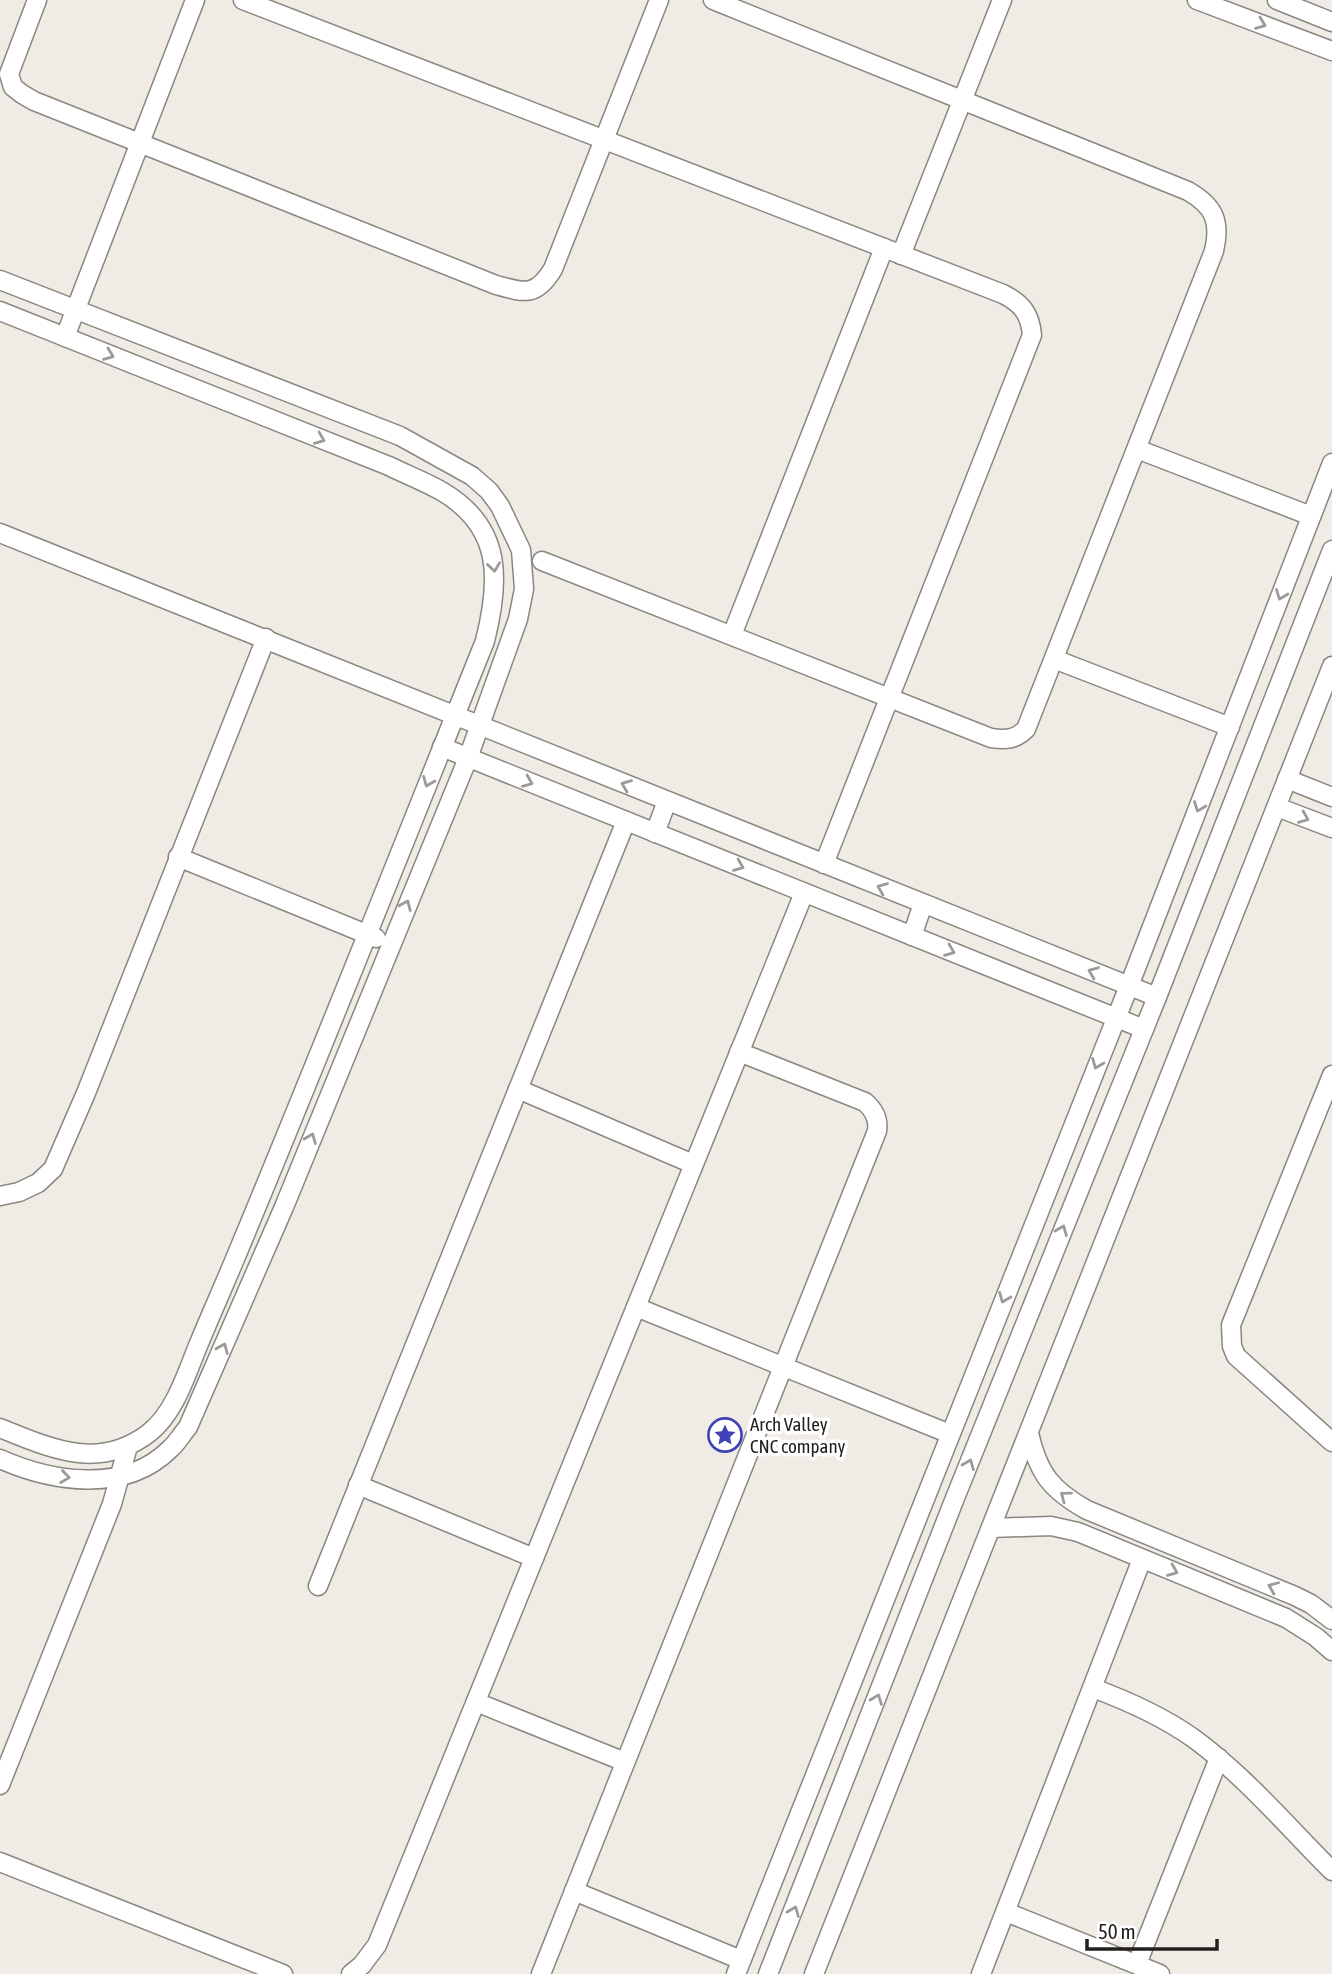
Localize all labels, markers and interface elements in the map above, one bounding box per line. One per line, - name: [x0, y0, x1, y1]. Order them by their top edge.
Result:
- one-way arrow: [1255, 16, 1267, 30]
- one-way arrow: [102, 346, 114, 360]
- one-way arrow: [314, 430, 326, 444]
- one-way arrow: [486, 561, 501, 573]
- one-way arrow: [1276, 588, 1290, 600]
- one-way arrow: [521, 773, 533, 787]
- one-way arrow: [422, 775, 436, 787]
- one-way arrow: [620, 779, 632, 793]
- one-way arrow: [1193, 800, 1207, 812]
- one-way arrow: [1298, 809, 1310, 823]
- one-way arrow: [732, 858, 744, 872]
- one-way arrow: [877, 882, 889, 896]
- one-way arrow: [398, 900, 412, 912]
- one-way arrow: [943, 943, 955, 957]
- one-way arrow: [1088, 967, 1100, 981]
- one-way arrow: [1092, 1057, 1106, 1069]
- one-way arrow: [303, 1133, 317, 1145]
- one-way arrow: [1054, 1225, 1068, 1237]
- one-way arrow: [999, 1292, 1013, 1304]
- one-way arrow: [215, 1343, 229, 1355]
- place label: Arch Valley CNC company: [750, 1413, 846, 1457]
- place icon: Arch Valley CNC company: [706, 1416, 744, 1454]
- one-way arrow: [960, 1459, 974, 1471]
- one-way arrow: [60, 1470, 71, 1485]
- one-way arrow: [1061, 1491, 1073, 1504]
- one-way arrow: [1166, 1563, 1178, 1577]
- one-way arrow: [1268, 1581, 1280, 1595]
- one-way arrow: [869, 1694, 883, 1706]
- one-way arrow: [785, 1905, 799, 1917]
- scale bar: [1087, 1908, 1216, 1952]
- text: 50 m: [1098, 1919, 1136, 1943]

